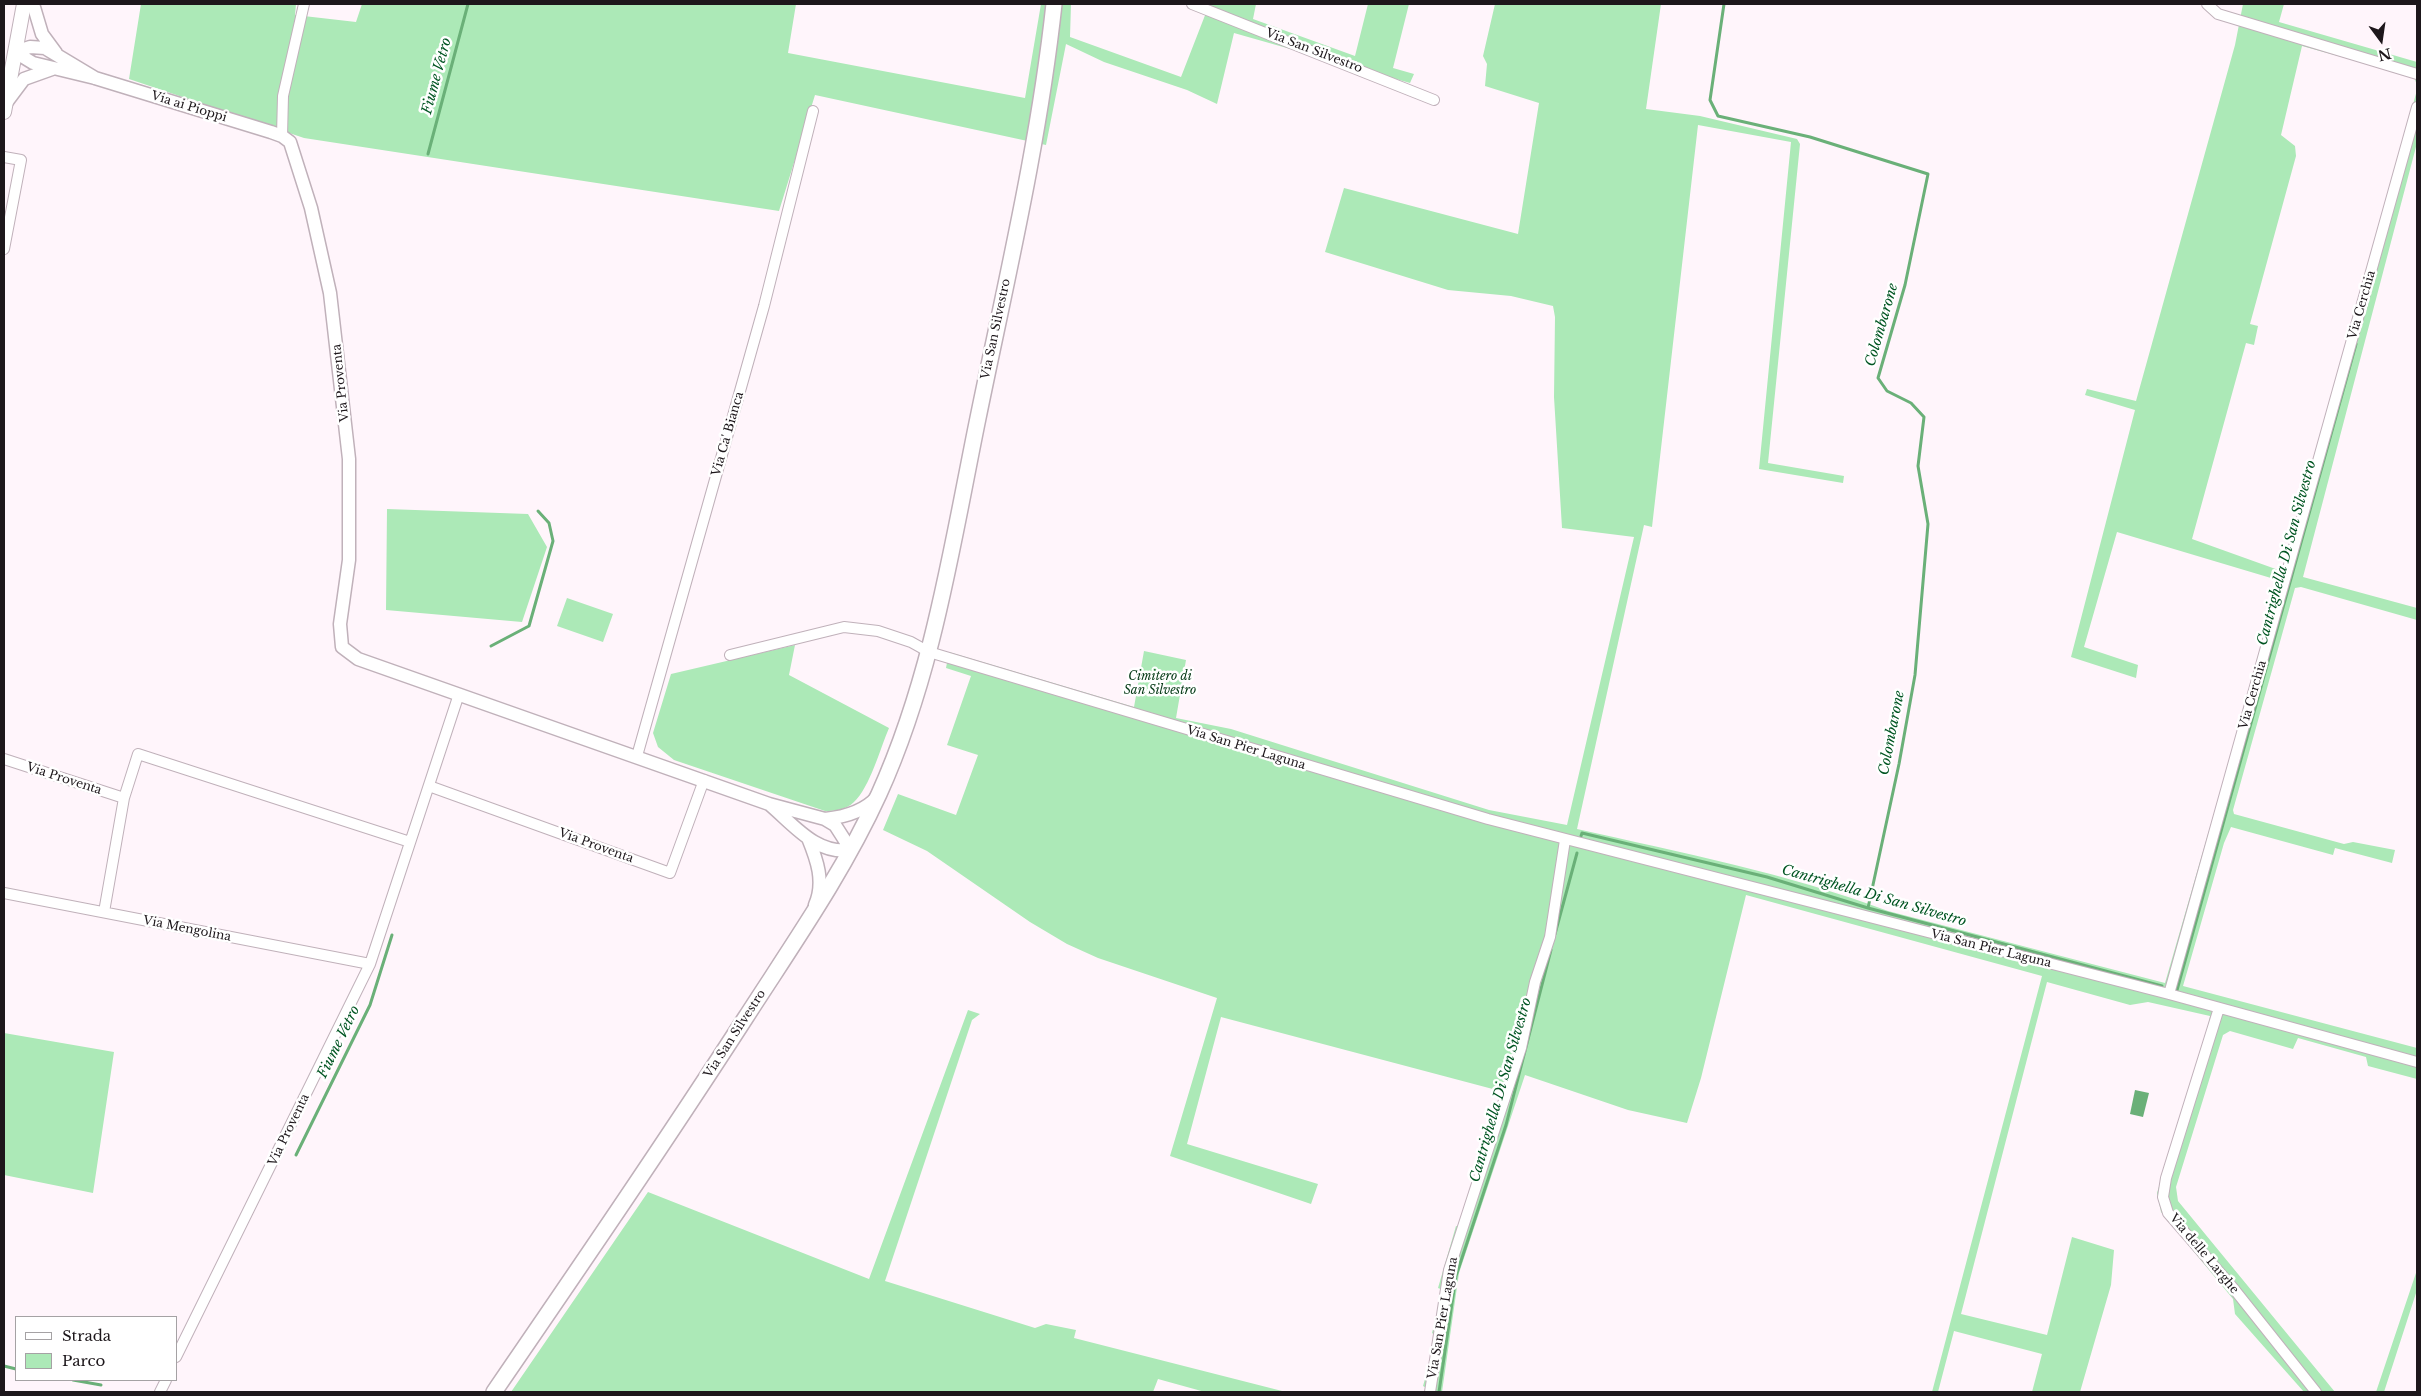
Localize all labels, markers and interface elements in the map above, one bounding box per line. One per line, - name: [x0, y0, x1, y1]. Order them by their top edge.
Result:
- north arrow: [2356, 15, 2406, 65]
- street label: Via San Silvestro: [1264, 26, 1364, 76]
- water label: Fiume Vetro: [419, 36, 455, 116]
- text: N: [2376, 44, 2393, 65]
- street label: Via ai Pioppi: [149, 89, 229, 125]
- street label: Via Cerchia: [2345, 269, 2379, 341]
- street label: Via San Silvestro: [978, 277, 1014, 381]
- water label: Colombarone: [1862, 282, 1902, 368]
- street label: Via Proventa: [330, 343, 352, 423]
- street label: Via Ca' Bianca: [709, 390, 747, 478]
- water label: Cantrighella Di San Silvestro: [2254, 459, 2320, 647]
- street label: Via Cerchia: [2236, 659, 2270, 731]
- park label: Cimitero di San Silvestro: [1124, 670, 1196, 698]
- water label: Colombarone: [1876, 689, 1908, 777]
- street label: Via San Pier Laguna: [1185, 723, 1307, 773]
- street label: Via Proventa: [25, 760, 103, 798]
- street label: Via Proventa: [557, 826, 635, 866]
- water label: Cantrighella Di San Silvestro: [1780, 862, 1968, 930]
- street label: Via Mengolina: [142, 913, 232, 945]
- street label: Via San Pier Laguna: [1929, 927, 2053, 971]
- street label: Via San Silvestro: [701, 987, 769, 1081]
- water label: Cantrighella Di San Silvestro: [1467, 996, 1535, 1184]
- water label: Fiume Vetro: [314, 1003, 364, 1081]
- street label: Via Proventa: [265, 1092, 313, 1168]
- street label: Via delle Larghe: [2166, 1211, 2242, 1297]
- street label: Via San Pier Laguna: [1425, 1256, 1461, 1380]
- legend: [15, 1316, 178, 1381]
- text: Strada: [62, 1326, 111, 1345]
- text: Parco: [62, 1351, 105, 1370]

